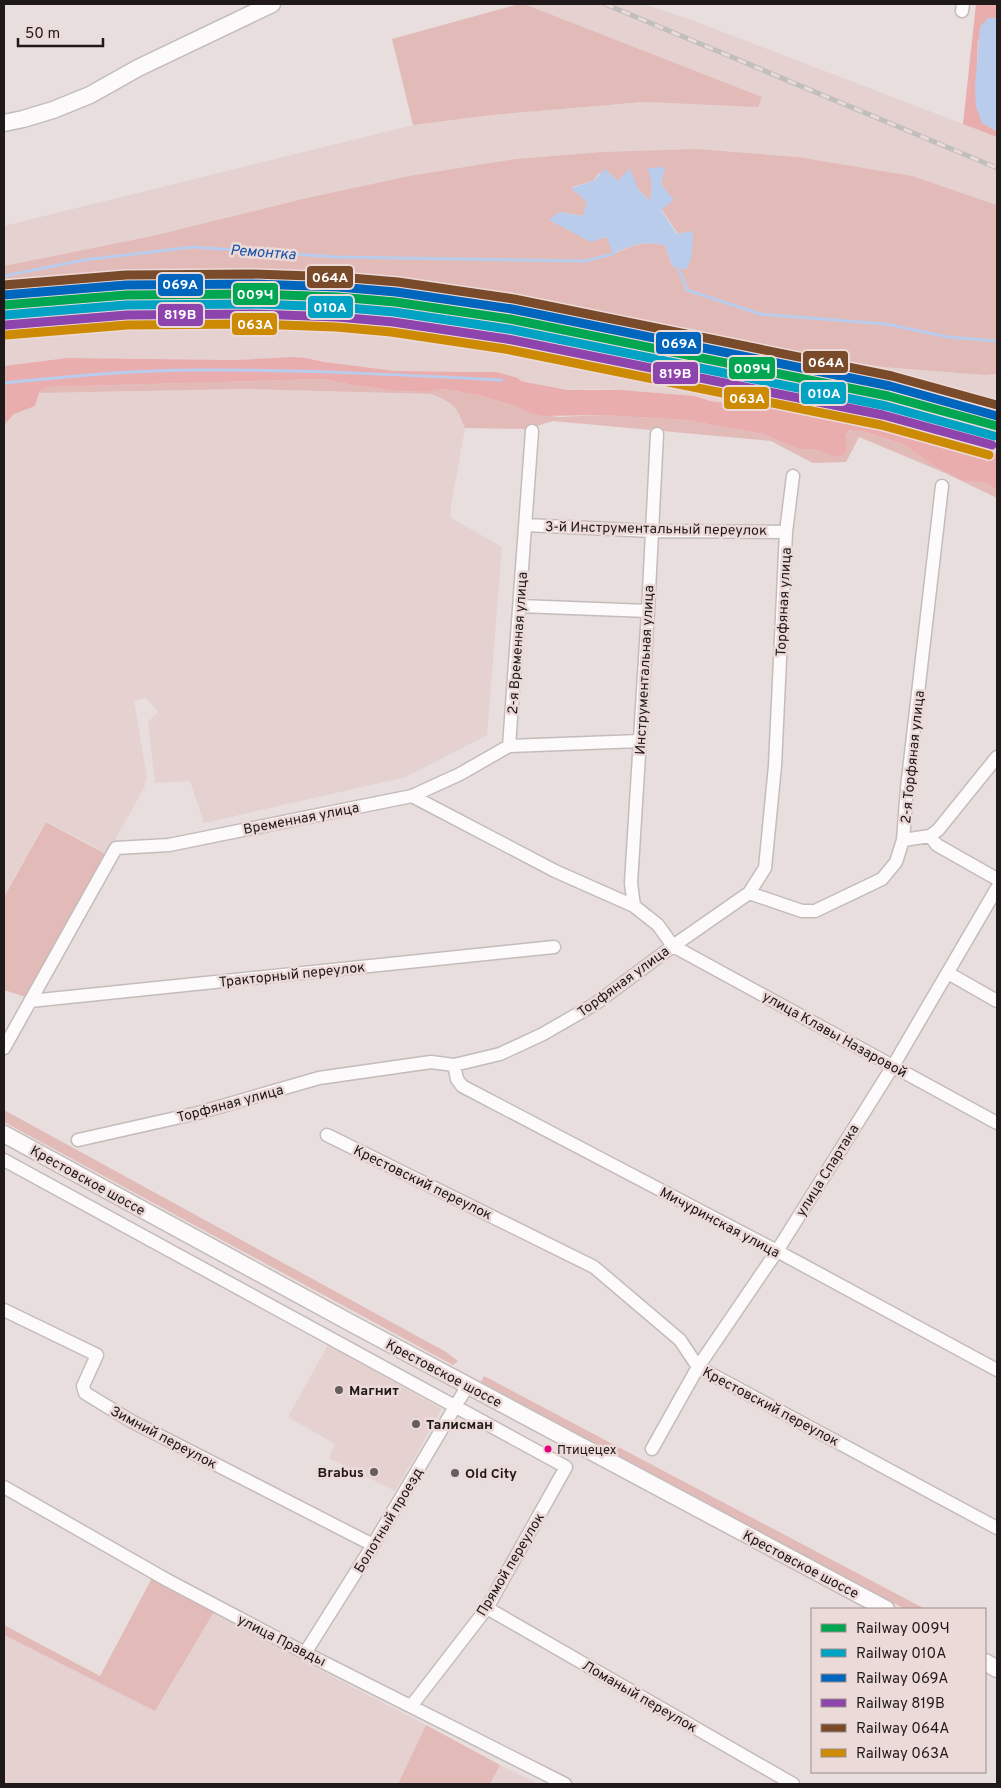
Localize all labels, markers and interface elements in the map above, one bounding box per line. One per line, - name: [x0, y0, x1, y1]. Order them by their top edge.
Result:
- scale bar: [18, 15, 102, 47]
- text: 50 m: [25, 25, 60, 44]
- water label: Ремонтка: [229, 242, 297, 265]
- line badge: 064А: [306, 265, 354, 289]
- text: 064А: [312, 270, 348, 287]
- line badge: 069А: [157, 273, 204, 297]
- text: 069А: [162, 277, 198, 294]
- line badge: 009Ч: [232, 282, 279, 306]
- text: 009Ч: [236, 287, 274, 304]
- line badge: 010А: [307, 295, 354, 319]
- text: 010А: [313, 300, 347, 317]
- line badge: 819В: [157, 303, 204, 327]
- text: 819В: [164, 307, 196, 324]
- line badge: 063А: [231, 312, 278, 336]
- text: 063А: [237, 317, 273, 334]
- line badge: 069А: [655, 331, 702, 355]
- text: 069А: [661, 336, 697, 353]
- line badge: 064А: [802, 350, 849, 374]
- text: 064А: [808, 355, 844, 372]
- line badge: 009Ч: [728, 356, 776, 380]
- line badge: 819В: [652, 361, 699, 385]
- text: 009Ч: [733, 361, 771, 378]
- text: 819В: [659, 366, 691, 383]
- line badge: 010А: [800, 381, 847, 405]
- line badge: 063А: [723, 386, 770, 410]
- text: 010А: [807, 386, 841, 403]
- text: 063А: [729, 391, 765, 408]
- street label: 3-й Инструментальный переулок: [545, 519, 767, 540]
- street label: Торфяная улица: [773, 547, 796, 657]
- street label: 2-я Временная улица: [505, 571, 532, 715]
- street label: Инструментальная улица: [633, 585, 658, 755]
- street label: 2-я Торфяная улица: [898, 690, 929, 825]
- street label: Временная улица: [242, 800, 361, 839]
- street label: Торфяная улица: [575, 943, 673, 1021]
- street label: Тракторный переулок: [218, 959, 366, 992]
- street label: улица Клавы Назаровой: [759, 988, 910, 1082]
- street label: Торфяная улица: [175, 1082, 285, 1127]
- street label: улица Спартака: [793, 1122, 863, 1220]
- street label: Крестовский переулок: [350, 1142, 494, 1224]
- street label: Крестовское шоссе: [27, 1143, 148, 1220]
- street label: Мичуринская улица: [656, 1184, 782, 1262]
- street label: Крестовское шоссе: [382, 1337, 504, 1412]
- street label: Крестовский переулок: [699, 1364, 841, 1451]
- place label: Магнит: [349, 1383, 399, 1400]
- marker: Магнит: [333, 1384, 345, 1396]
- street label: Зимний переулок: [107, 1403, 219, 1474]
- place label: Талисман: [426, 1417, 493, 1434]
- marker: Талисман: [410, 1418, 422, 1430]
- place label: Птицецех: [557, 1443, 617, 1459]
- marker: Птицецех: [543, 1444, 553, 1454]
- place label: Brabus: [318, 1465, 364, 1482]
- street label: Болотный проезд: [351, 1465, 427, 1576]
- marker: Brabus: [368, 1466, 380, 1478]
- place label: Old City: [465, 1466, 517, 1483]
- marker: Old City: [449, 1467, 461, 1479]
- street label: Прямой переулок: [474, 1510, 549, 1619]
- street label: Крестовское шоссе: [739, 1528, 861, 1603]
- legend: [811, 1608, 986, 1773]
- street label: улица Правды: [234, 1612, 328, 1671]
- text: Railway 009Ч: [856, 1620, 950, 1639]
- text: Railway 010А: [856, 1645, 946, 1664]
- street label: Ломаный переулок: [579, 1657, 700, 1737]
- text: Railway 069А: [856, 1670, 949, 1689]
- text: Railway 819В: [856, 1695, 945, 1714]
- text: Railway 064А: [856, 1720, 949, 1739]
- text: Railway 063А: [856, 1745, 949, 1764]

